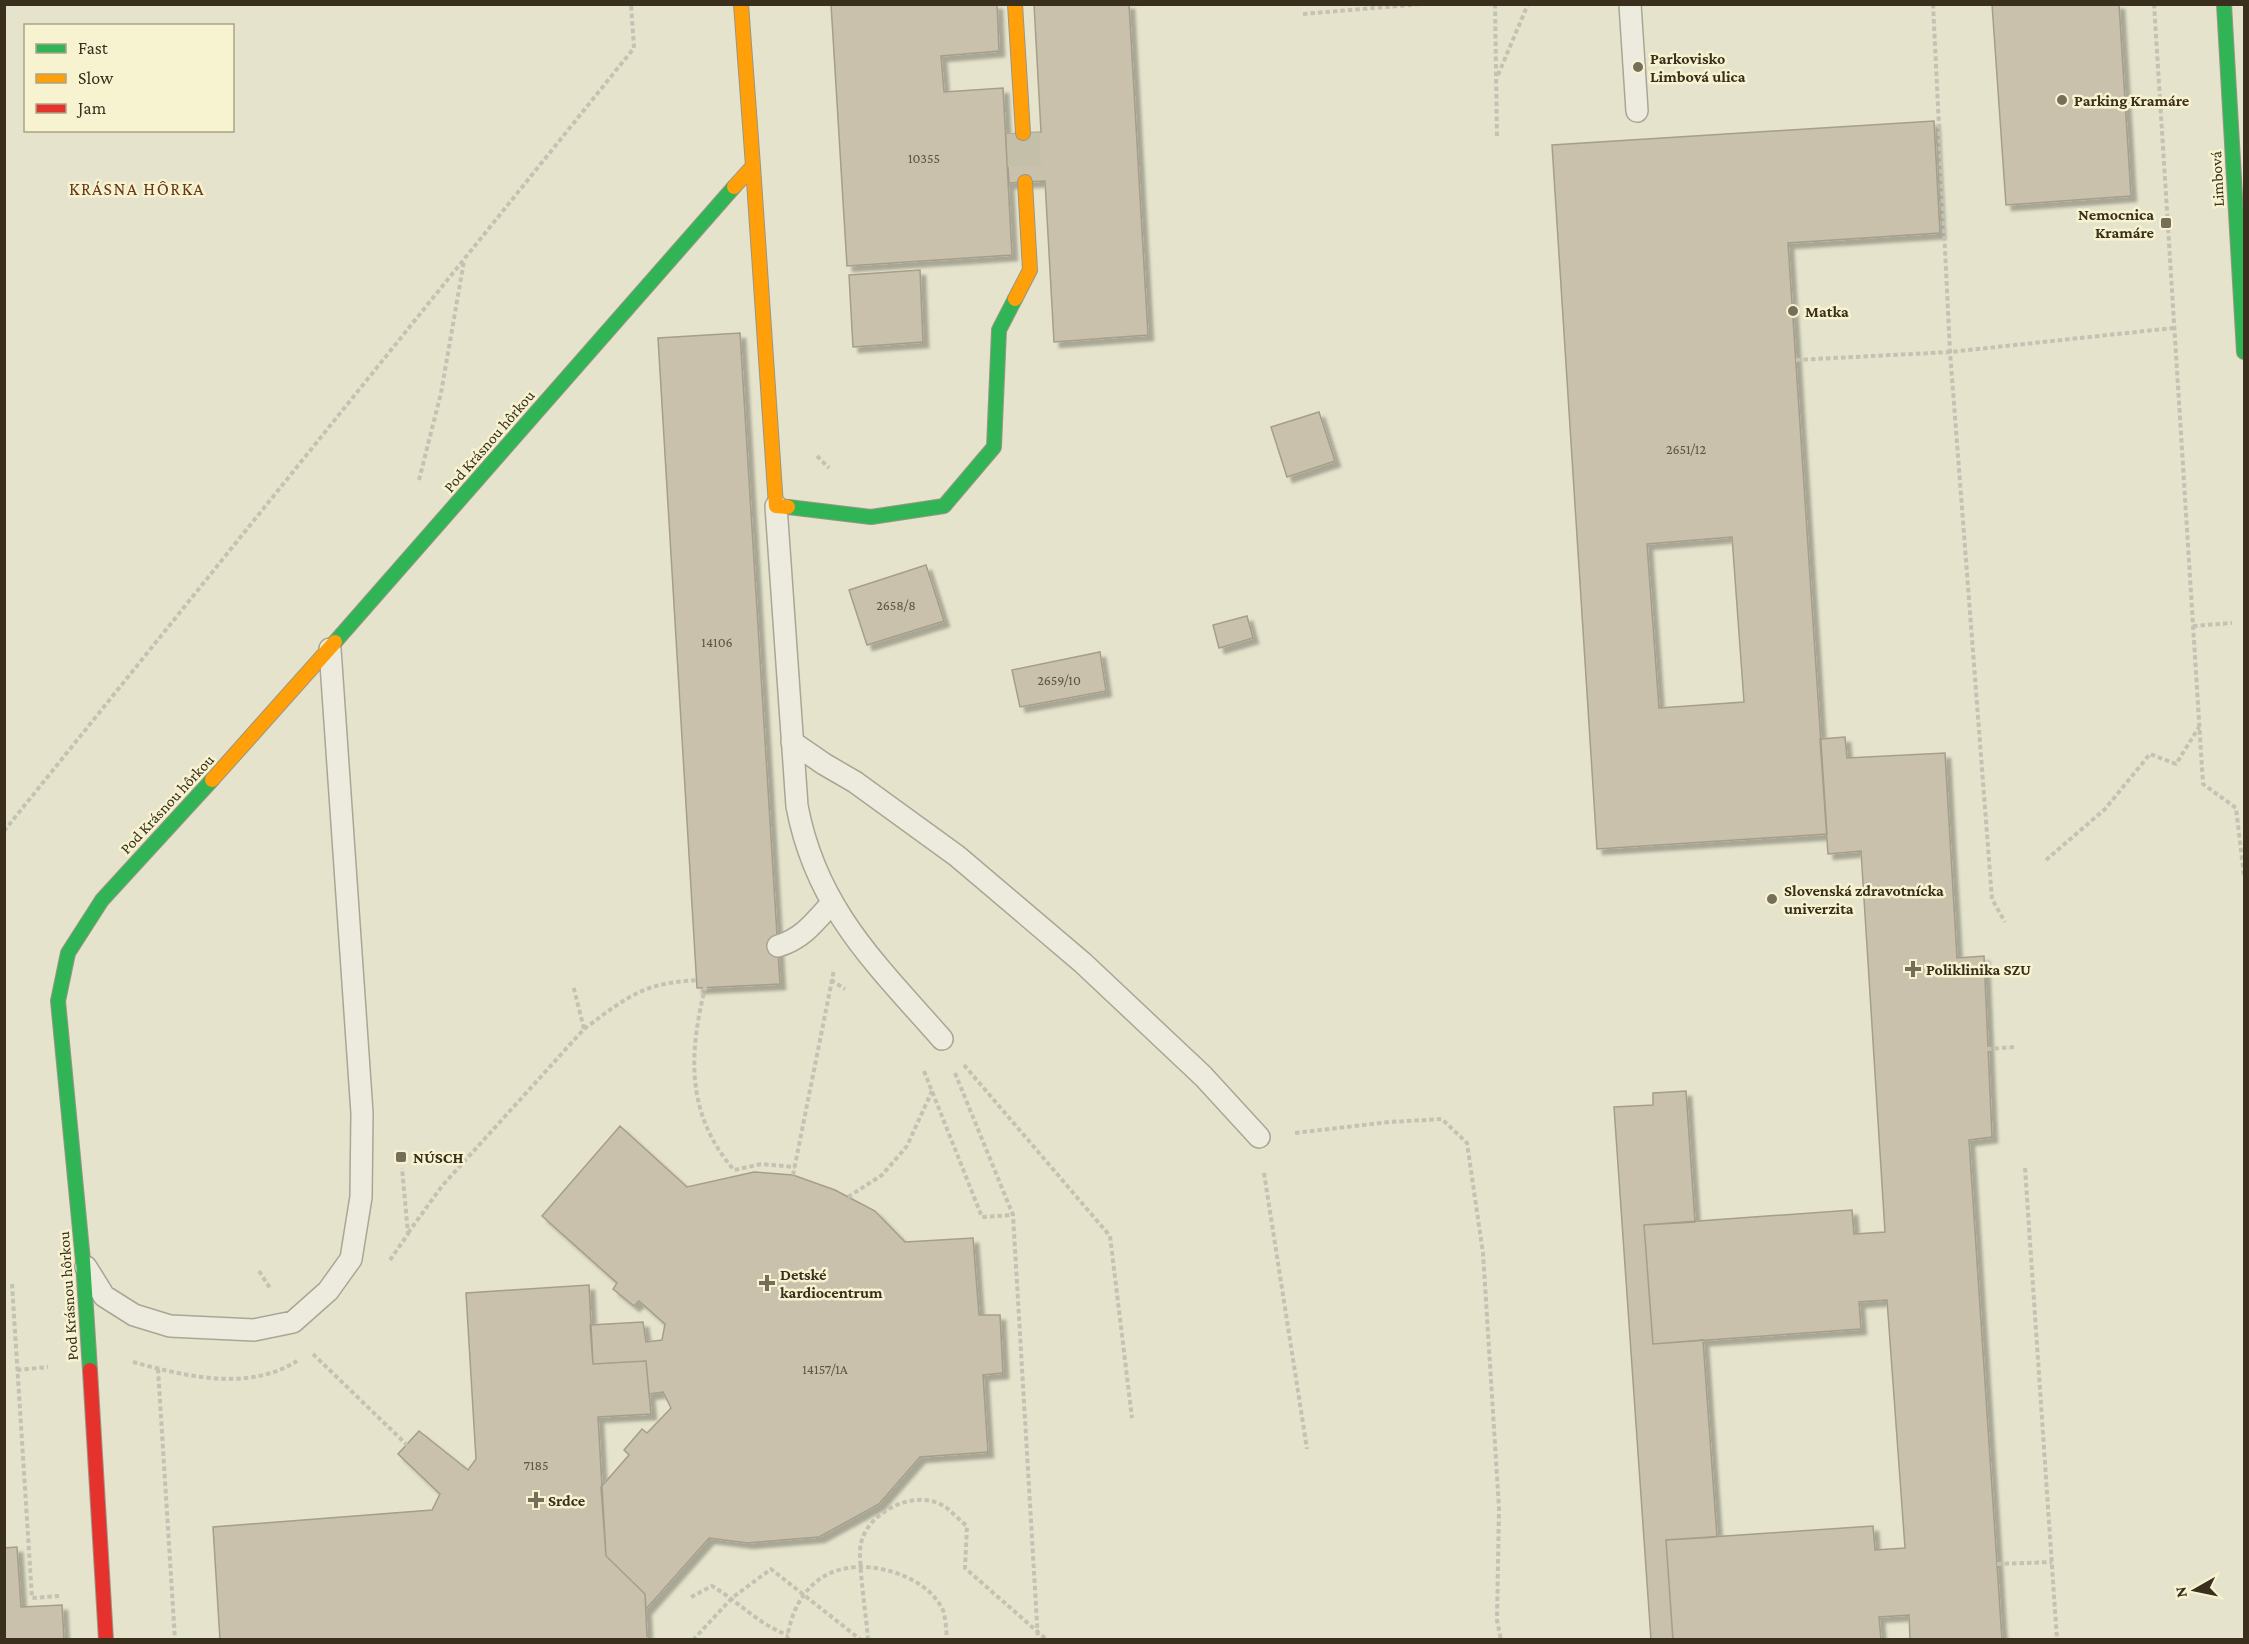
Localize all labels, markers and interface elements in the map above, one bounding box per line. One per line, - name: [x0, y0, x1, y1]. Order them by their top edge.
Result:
- legend: [24, 24, 234, 132]
- text: Fast: [78, 38, 109, 58]
- place label: Parkovisko Limbová ulica: [1650, 50, 1746, 85]
- marker: Parkovisko Limbová ulica: [1631, 60, 1645, 74]
- text: Slow: [78, 68, 114, 88]
- place label: Parking Kramáre: [2074, 92, 2190, 109]
- marker: Parking Kramáre: [2055, 93, 2069, 107]
- text: Jam: [76, 98, 107, 118]
- house number: 10355: [908, 150, 940, 166]
- street label: Limbová: [2207, 150, 2227, 207]
- district label: KRÁSNA HÔRKA: [69, 179, 205, 199]
- place label: Nemocnica Kramáre: [2078, 206, 2155, 241]
- marker: Nemocnica Kramáre: [2159, 216, 2173, 230]
- place label: Matka: [1805, 303, 1849, 320]
- marker: Matka: [1786, 304, 1800, 318]
- street label: Pod Krásnou hôrkou: [440, 386, 538, 495]
- house number: 2651/12: [1666, 441, 1706, 457]
- house number: 2658/8: [876, 597, 916, 613]
- house number: 14106: [701, 634, 733, 650]
- house number: 2659/10: [1037, 672, 1081, 688]
- street label: Pod Krásnou hôrkou: [117, 751, 218, 857]
- place label: Slovenská zdravotnícka univerzita: [1784, 882, 1944, 917]
- marker: Slovenská zdravotnícka univerzita: [1765, 892, 1779, 906]
- marker: Poliklinika SZU: [1904, 960, 1922, 978]
- place label: Poliklinika SZU: [1926, 961, 2031, 978]
- place label: NÚSCH: [413, 1149, 464, 1166]
- marker: NÚSCH: [394, 1150, 408, 1164]
- street label: Pod Krásnou hôrkou: [55, 1230, 81, 1361]
- place label: Detské kardiocentrum: [780, 1266, 883, 1301]
- marker: Detské kardiocentrum: [758, 1274, 776, 1292]
- house number: 14157/1A: [802, 1361, 848, 1377]
- house number: 7185: [523, 1457, 549, 1473]
- place label: Srdce: [548, 1492, 586, 1509]
- marker: Srdce: [529, 1493, 543, 1507]
- north arrow: [2165, 1560, 2225, 1620]
- text: N: [2171, 1585, 2190, 1599]

